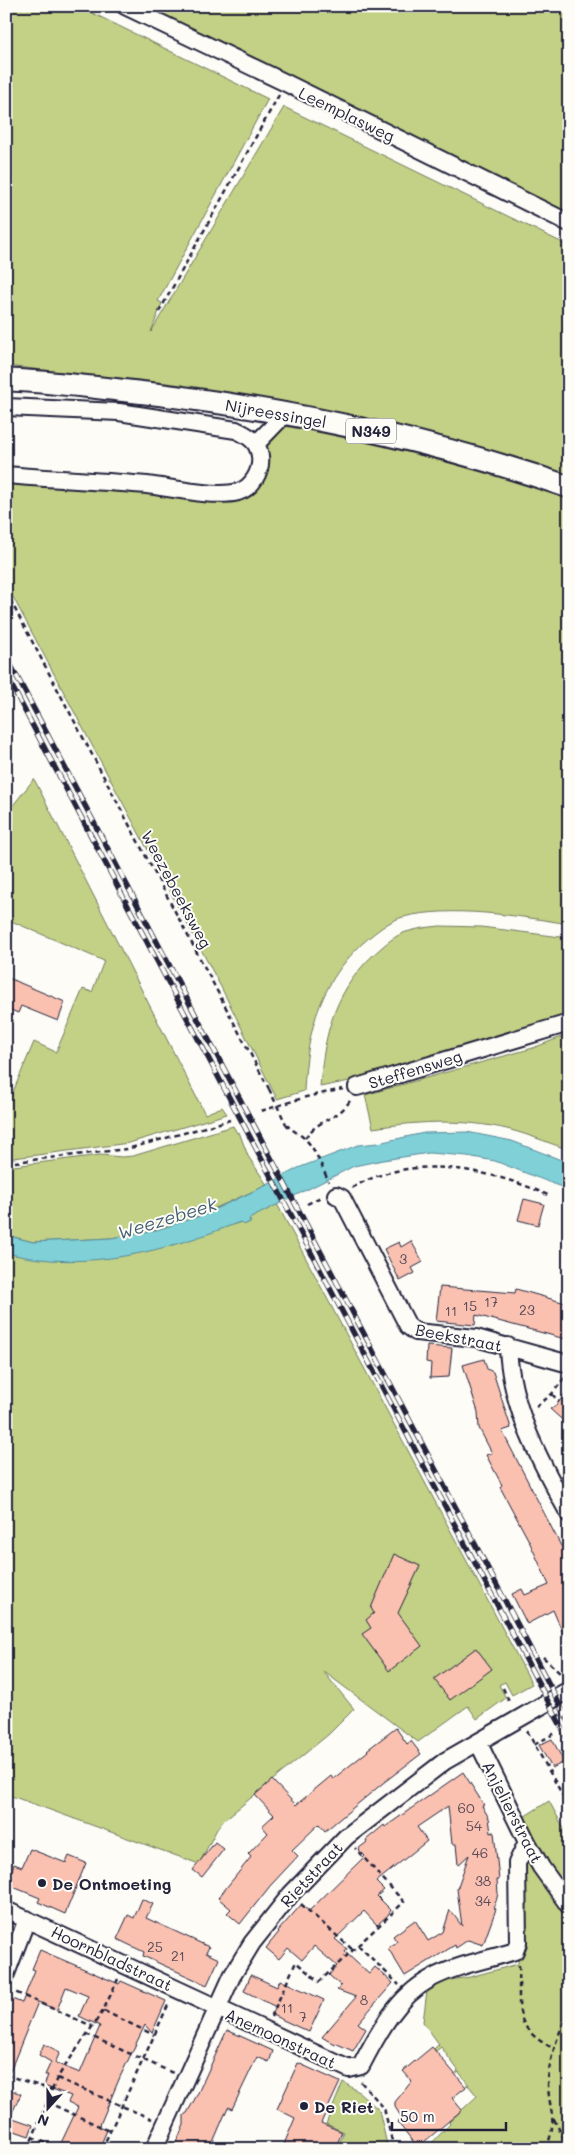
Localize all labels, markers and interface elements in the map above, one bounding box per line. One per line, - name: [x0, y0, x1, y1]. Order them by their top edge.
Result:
- street label: Leemplasweg: [296, 82, 398, 146]
- street label: Nijreessingel: [224, 394, 328, 432]
- road number: N349: [346, 418, 396, 444]
- street label: Weezebeeksweg: [137, 826, 217, 952]
- street label: Steffensweg: [366, 1045, 464, 1093]
- water label: Weezebeek: [114, 1191, 220, 1244]
- house number: 3: [399, 1249, 407, 1268]
- house number: 17: [484, 1292, 498, 1311]
- house number: 15: [463, 1296, 477, 1315]
- house number: 23: [519, 1300, 535, 1319]
- house number: 11: [445, 1301, 457, 1320]
- street label: Beekstraat: [414, 1318, 504, 1356]
- street label: Anjelierstraat: [478, 1757, 548, 1867]
- house number: 60: [457, 1798, 475, 1817]
- house number: 54: [466, 1816, 483, 1835]
- street label: Rietstraat: [275, 1837, 347, 1911]
- house number: 46: [472, 1843, 488, 1862]
- house number: 38: [475, 1871, 491, 1890]
- place label: De Ontmoeting: [52, 1873, 171, 1894]
- marker: De Ontmoeting: [36, 1877, 48, 1889]
- house number: 34: [475, 1891, 492, 1910]
- street label: Hoornbladstraat: [48, 1921, 176, 1995]
- house number: 25: [147, 1937, 163, 1956]
- house number: 21: [171, 1946, 185, 1965]
- house number: 8: [360, 1990, 368, 2009]
- house number: 11: [281, 1998, 293, 2017]
- street label: Anemoonstraat: [222, 2003, 340, 2073]
- house number: 7: [299, 2007, 307, 2026]
- north arrow: [22, 2082, 72, 2132]
- place label: De Riet: [314, 2096, 374, 2117]
- marker: De Riet: [298, 2100, 310, 2112]
- scale bar: [392, 2100, 506, 2132]
- text: 50 m: [400, 2106, 435, 2126]
- text: N: [35, 2110, 52, 2131]

